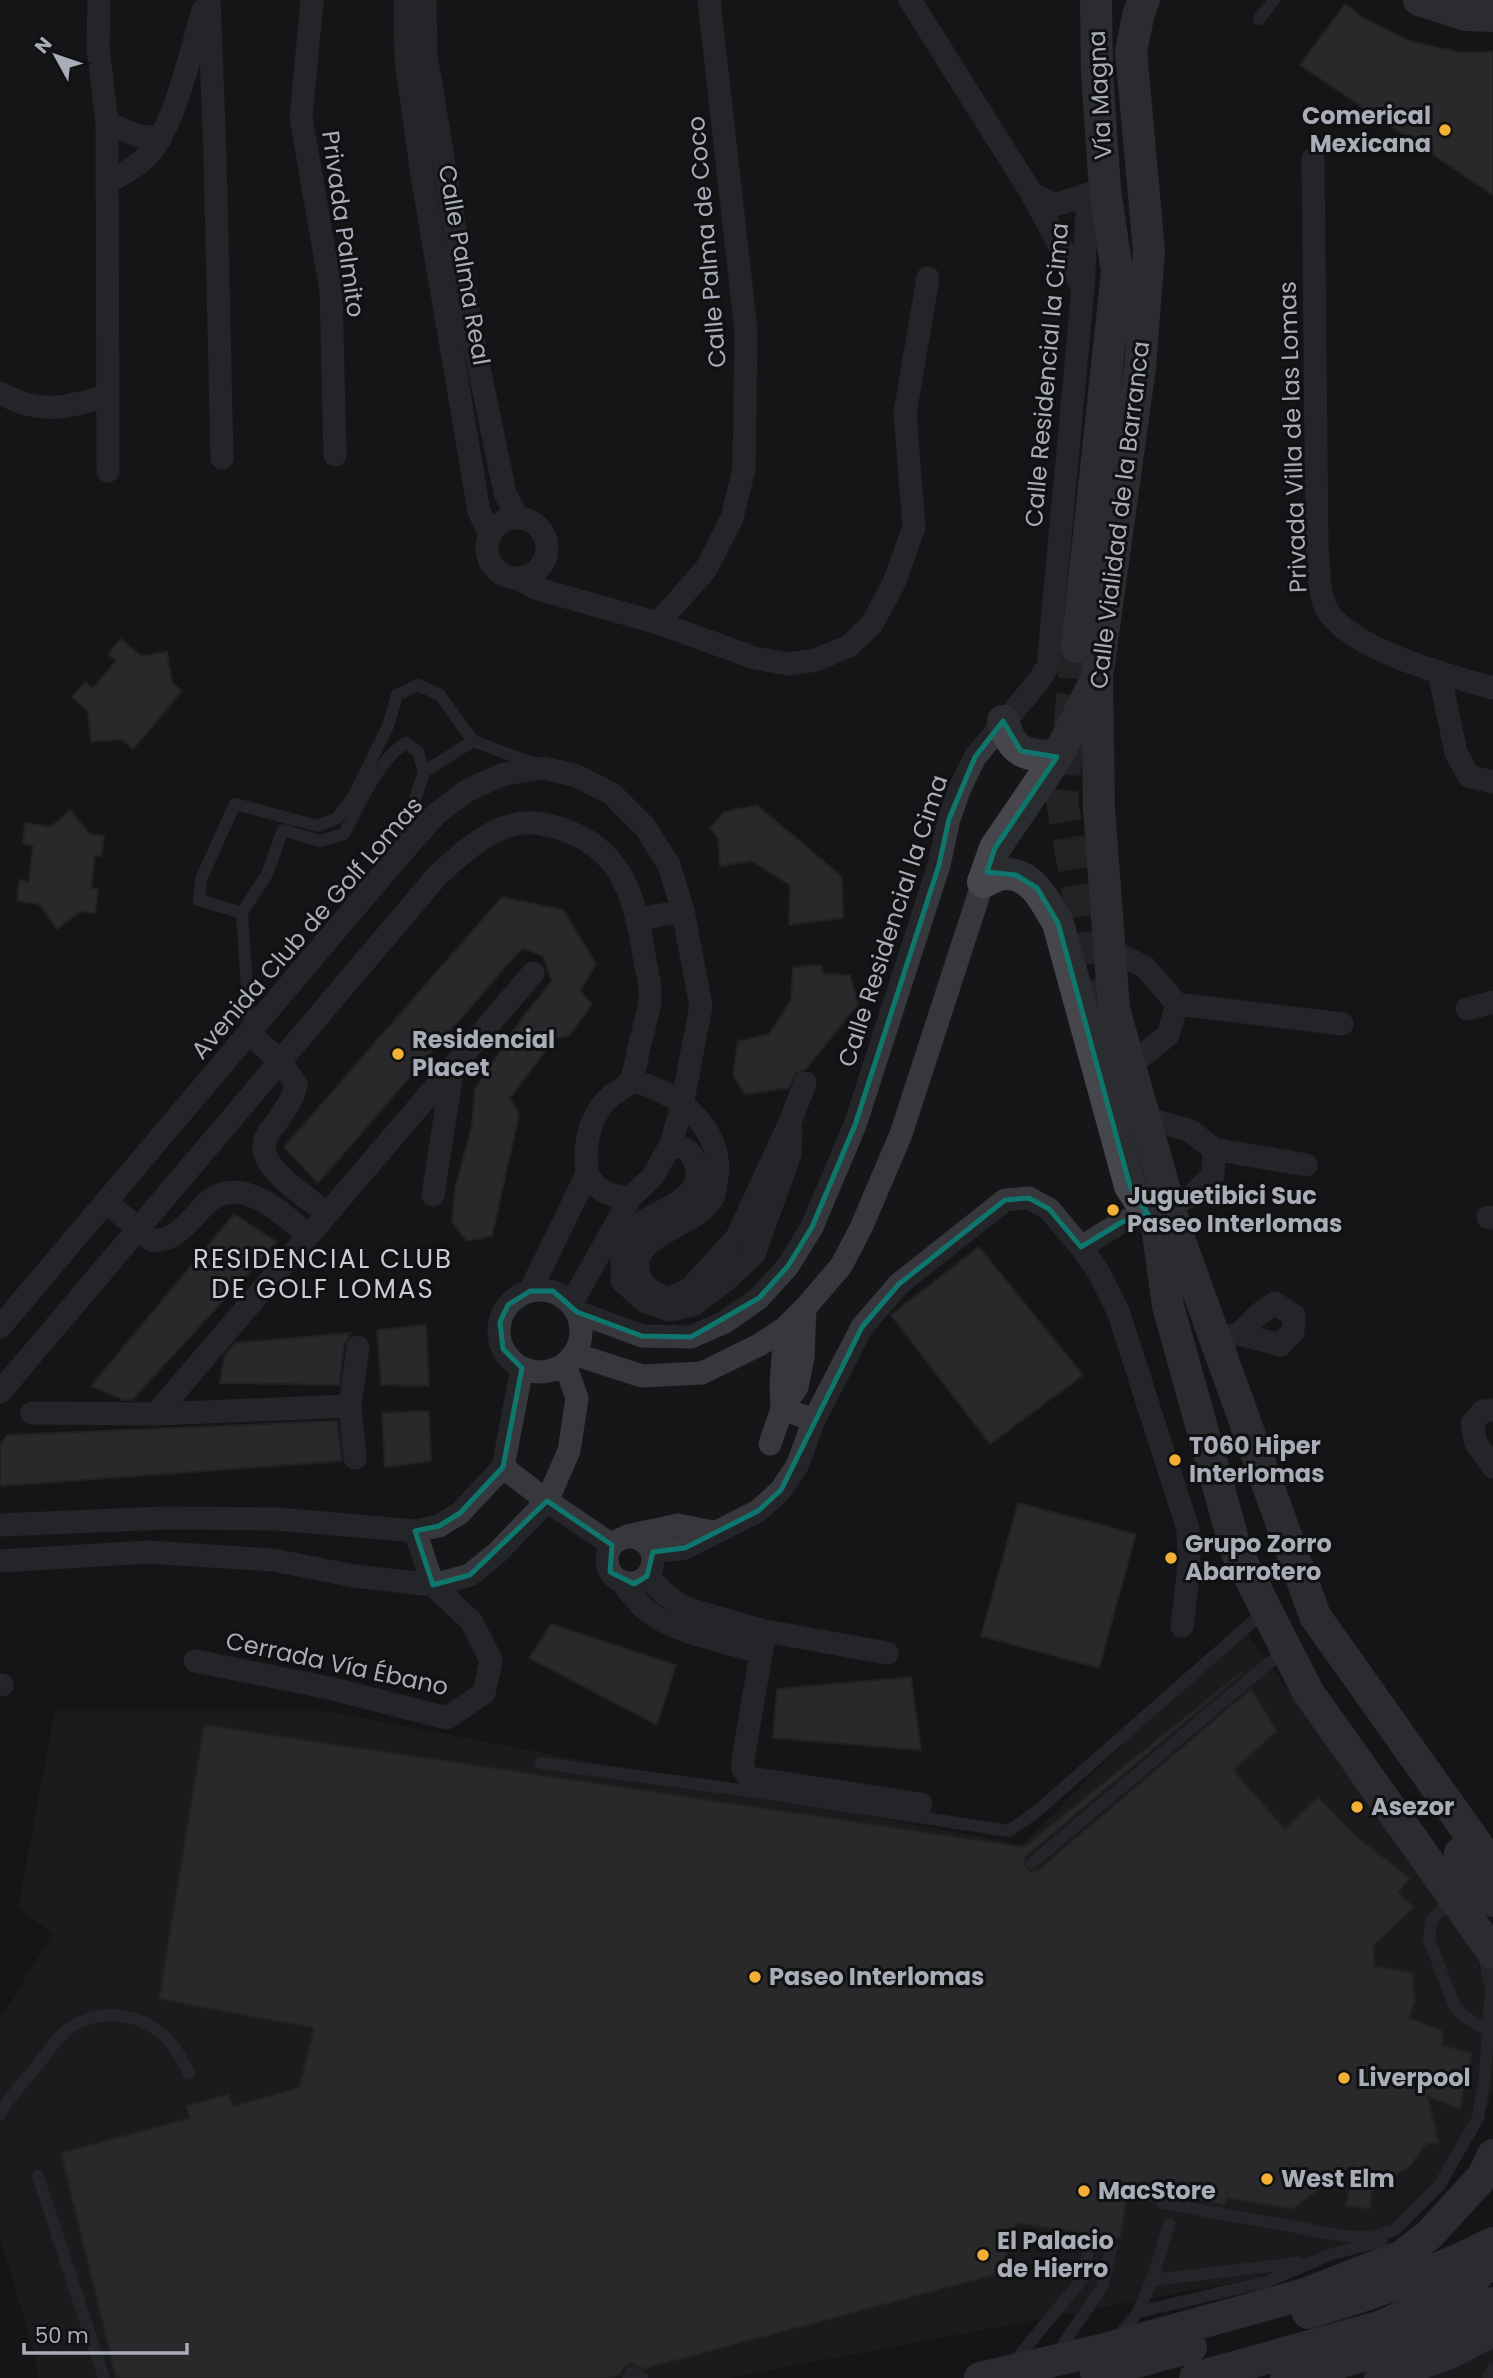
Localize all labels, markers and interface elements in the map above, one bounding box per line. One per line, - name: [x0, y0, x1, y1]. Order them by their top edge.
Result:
- north arrow: [21, 21, 91, 91]
- street label: Vía Magna: [1080, 30, 1119, 161]
- text: N: [28, 31, 58, 60]
- place label: Comerical Mexicana: [1302, 99, 1431, 160]
- street label: Calle Palma de Coco: [679, 115, 734, 369]
- marker: Comerical Mexicana: [1437, 122, 1453, 138]
- street label: Privada Palmito: [314, 129, 373, 319]
- street label: Calle Palma Real: [431, 162, 498, 368]
- street label: Calle Residencial la Cima: [1017, 222, 1076, 528]
- street label: Privada Villa de las Lomas: [1271, 281, 1314, 593]
- street label: Calle Vialidad de la Barranca: [1082, 339, 1157, 691]
- street label: Calle Residencial la Cima: [830, 771, 955, 1071]
- street label: Avenida Club de Golf Lomas: [183, 789, 430, 1066]
- place label: Residencial Placet: [412, 1023, 555, 1084]
- marker: Residencial Placet: [390, 1046, 406, 1062]
- place label: Juguetibici Suc Paseo Interlomas: [1127, 1179, 1342, 1240]
- marker: Juguetibici Suc Paseo Interlomas: [1105, 1202, 1121, 1218]
- district label: RESIDENCIAL CLUB DE GOLF LOMAS: [193, 1241, 453, 1307]
- place label: T060 Hiper Interlomas: [1189, 1429, 1325, 1490]
- marker: T060 Hiper Interlomas: [1167, 1452, 1183, 1468]
- place label: Grupo Zorro Abarrotero: [1185, 1527, 1332, 1588]
- marker: Grupo Zorro Abarrotero: [1163, 1550, 1179, 1566]
- street label: Cerrada Vía Ébano: [223, 1624, 451, 1703]
- place label: Asezor: [1371, 1790, 1454, 1823]
- marker: Asezor: [1349, 1799, 1365, 1815]
- place label: Paseo Interlomas: [769, 1960, 984, 1993]
- marker: Paseo Interlomas: [747, 1969, 763, 1985]
- place label: Liverpool: [1358, 2061, 1471, 2094]
- marker: Liverpool: [1336, 2070, 1352, 2086]
- place label: West Elm: [1281, 2162, 1395, 2195]
- marker: West Elm: [1259, 2171, 1275, 2187]
- place label: MacStore: [1098, 2174, 1216, 2207]
- marker: MacStore: [1076, 2183, 1092, 2199]
- place label: El Palacio de Hierro: [997, 2224, 1114, 2285]
- marker: El Palacio de Hierro: [975, 2247, 991, 2263]
- scale bar: [24, 2312, 187, 2356]
- text: 50 m: [35, 2321, 89, 2350]

